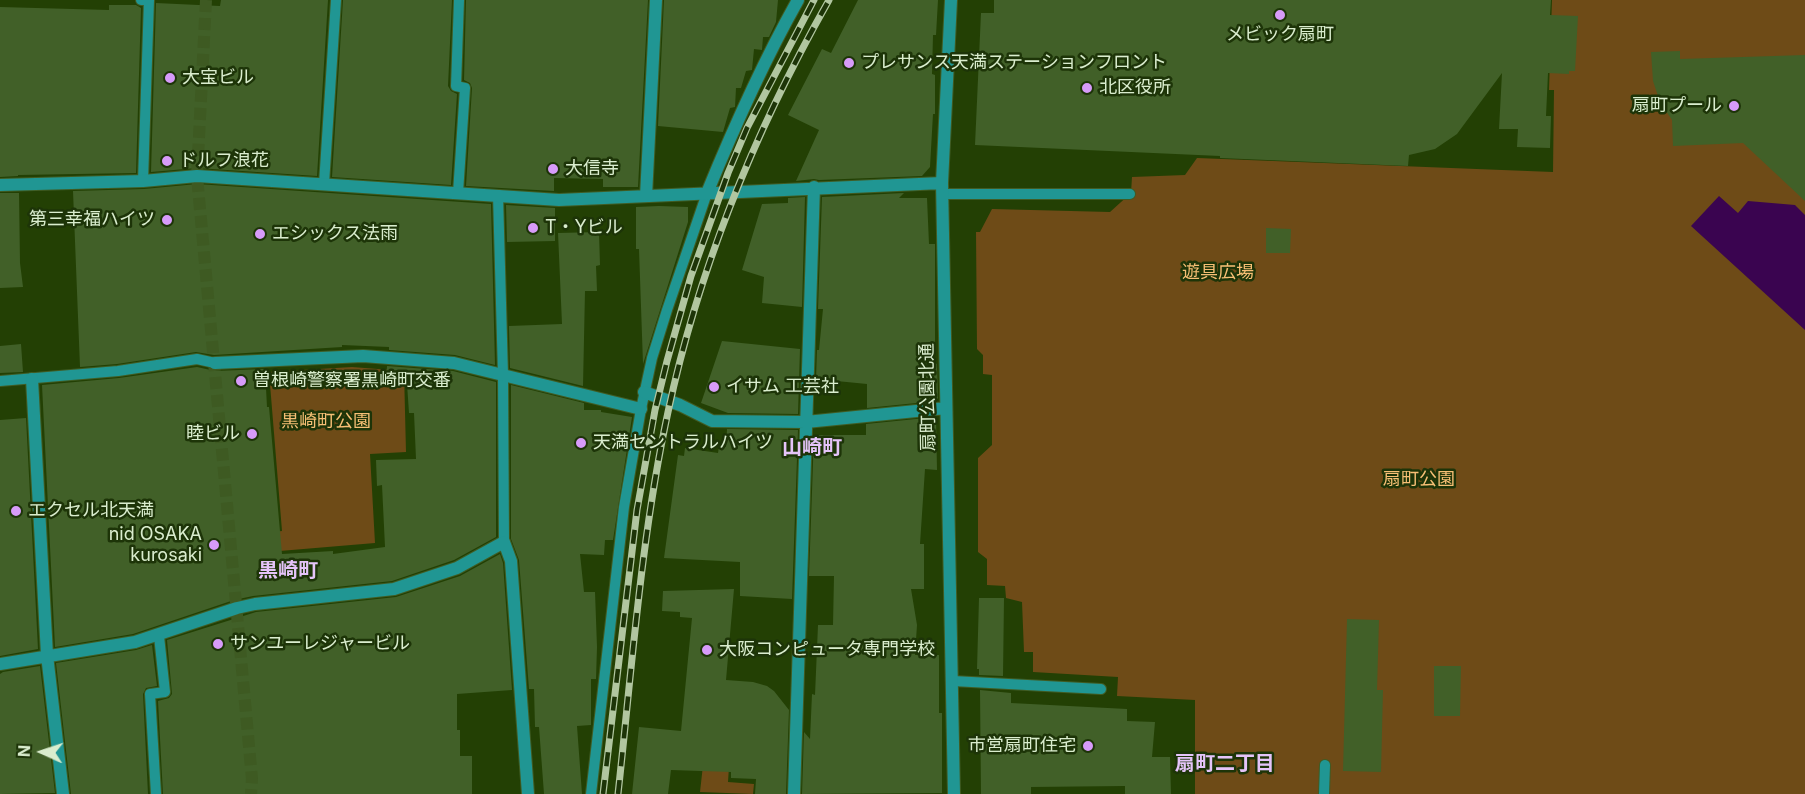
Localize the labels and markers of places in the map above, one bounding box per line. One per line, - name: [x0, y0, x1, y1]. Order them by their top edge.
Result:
- marker: メビック扇町: [1273, 8, 1287, 22]
- place label: メビック扇町: [1226, 24, 1334, 46]
- place label: プレサンス天満ステーションフロント: [861, 52, 1167, 74]
- marker: プレサンス天満ステーションフロント: [842, 56, 856, 70]
- place label: 大宝ビル: [182, 67, 254, 89]
- marker: 大宝ビル: [163, 71, 177, 85]
- place label: 北区役所: [1099, 77, 1171, 99]
- marker: 北区役所: [1080, 81, 1094, 95]
- place label: 扇町プール: [1632, 95, 1722, 117]
- marker: 扇町プール: [1727, 99, 1741, 113]
- place label: ドルフ浪花: [179, 150, 269, 172]
- marker: ドルフ浪花: [160, 154, 174, 168]
- place label: 大信寺: [565, 158, 619, 180]
- marker: 大信寺: [546, 162, 560, 176]
- place label: 第三幸福ハイツ: [29, 209, 155, 231]
- marker: 第三幸福ハイツ: [160, 213, 174, 227]
- place label: T・Yビル: [545, 217, 623, 239]
- marker: T・Yビル: [526, 221, 540, 235]
- place label: エシックス法雨: [272, 223, 398, 245]
- marker: エシックス法雨: [253, 227, 267, 241]
- place label: 曽根崎警察署黒崎町交番: [253, 370, 451, 392]
- marker: 曽根崎警察署黒崎町交番: [234, 374, 248, 388]
- place label: イサム 工芸社: [726, 376, 839, 398]
- marker: イサム 工芸社: [707, 380, 721, 394]
- place label: 睦ビル: [186, 423, 240, 445]
- marker: 睦ビル: [245, 427, 259, 441]
- place label: 天満セントラルハイツ: [593, 432, 773, 454]
- marker: 天満セントラルハイツ: [574, 436, 588, 450]
- place label: エクセル北天満: [28, 500, 154, 522]
- marker: エクセル北天満: [9, 504, 23, 518]
- place label: nid OSAKA kurosaki: [109, 524, 202, 566]
- marker: nid OSAKA kurosaki: [207, 538, 221, 552]
- place label: サンユーレジャービル: [230, 633, 410, 655]
- marker: サンユーレジャービル: [211, 637, 225, 651]
- place label: 大阪コンピュータ専門学校: [719, 639, 935, 661]
- marker: 大阪コンピュータ専門学校: [700, 643, 714, 657]
- place label: 市営扇町住宅: [968, 735, 1076, 757]
- marker: 市営扇町住宅: [1081, 739, 1095, 753]

